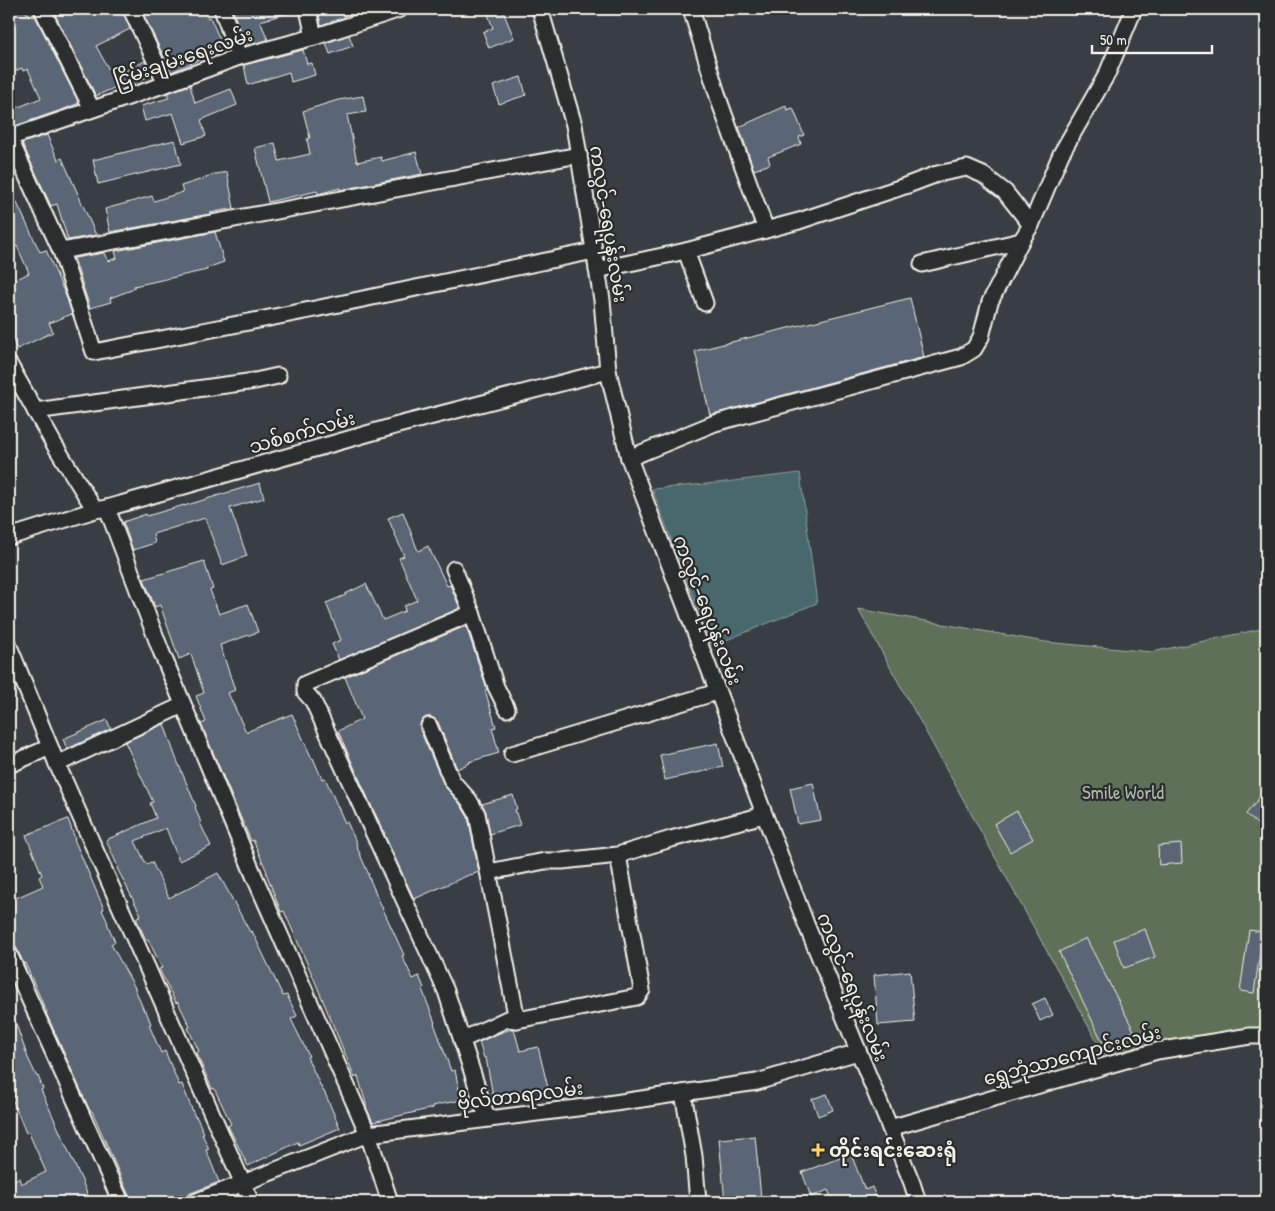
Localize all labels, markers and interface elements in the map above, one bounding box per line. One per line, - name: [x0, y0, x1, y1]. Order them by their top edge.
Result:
- street label: ငြိမ်းချမ်းရေးလမ်း: [110, 20, 257, 96]
- scale bar: [1092, 22, 1212, 54]
- text: 50 m: [1100, 29, 1127, 50]
- street label: ကလွင်-ရေပုန်းလမ်း: [580, 143, 635, 305]
- street label: သစ်စက်လမ်း: [246, 403, 358, 460]
- street label: ကလွင်-ရေပုန်းလမ်း: [664, 531, 750, 690]
- park label: Smile World: [1082, 779, 1165, 805]
- street label: ကလွင်-ရေပုန်းလမ်း: [808, 908, 896, 1067]
- street label: ရွှေဘုံသာကျောင်းလမ်း: [980, 1018, 1165, 1095]
- street label: ဗိုလ်တာရာလမ်း: [455, 1073, 585, 1120]
- place label: တိုင်းရင်းဆေးရုံ: [829, 1137, 957, 1166]
- marker: တိုင်းရင်းဆေးရုံ: [811, 1143, 825, 1157]

